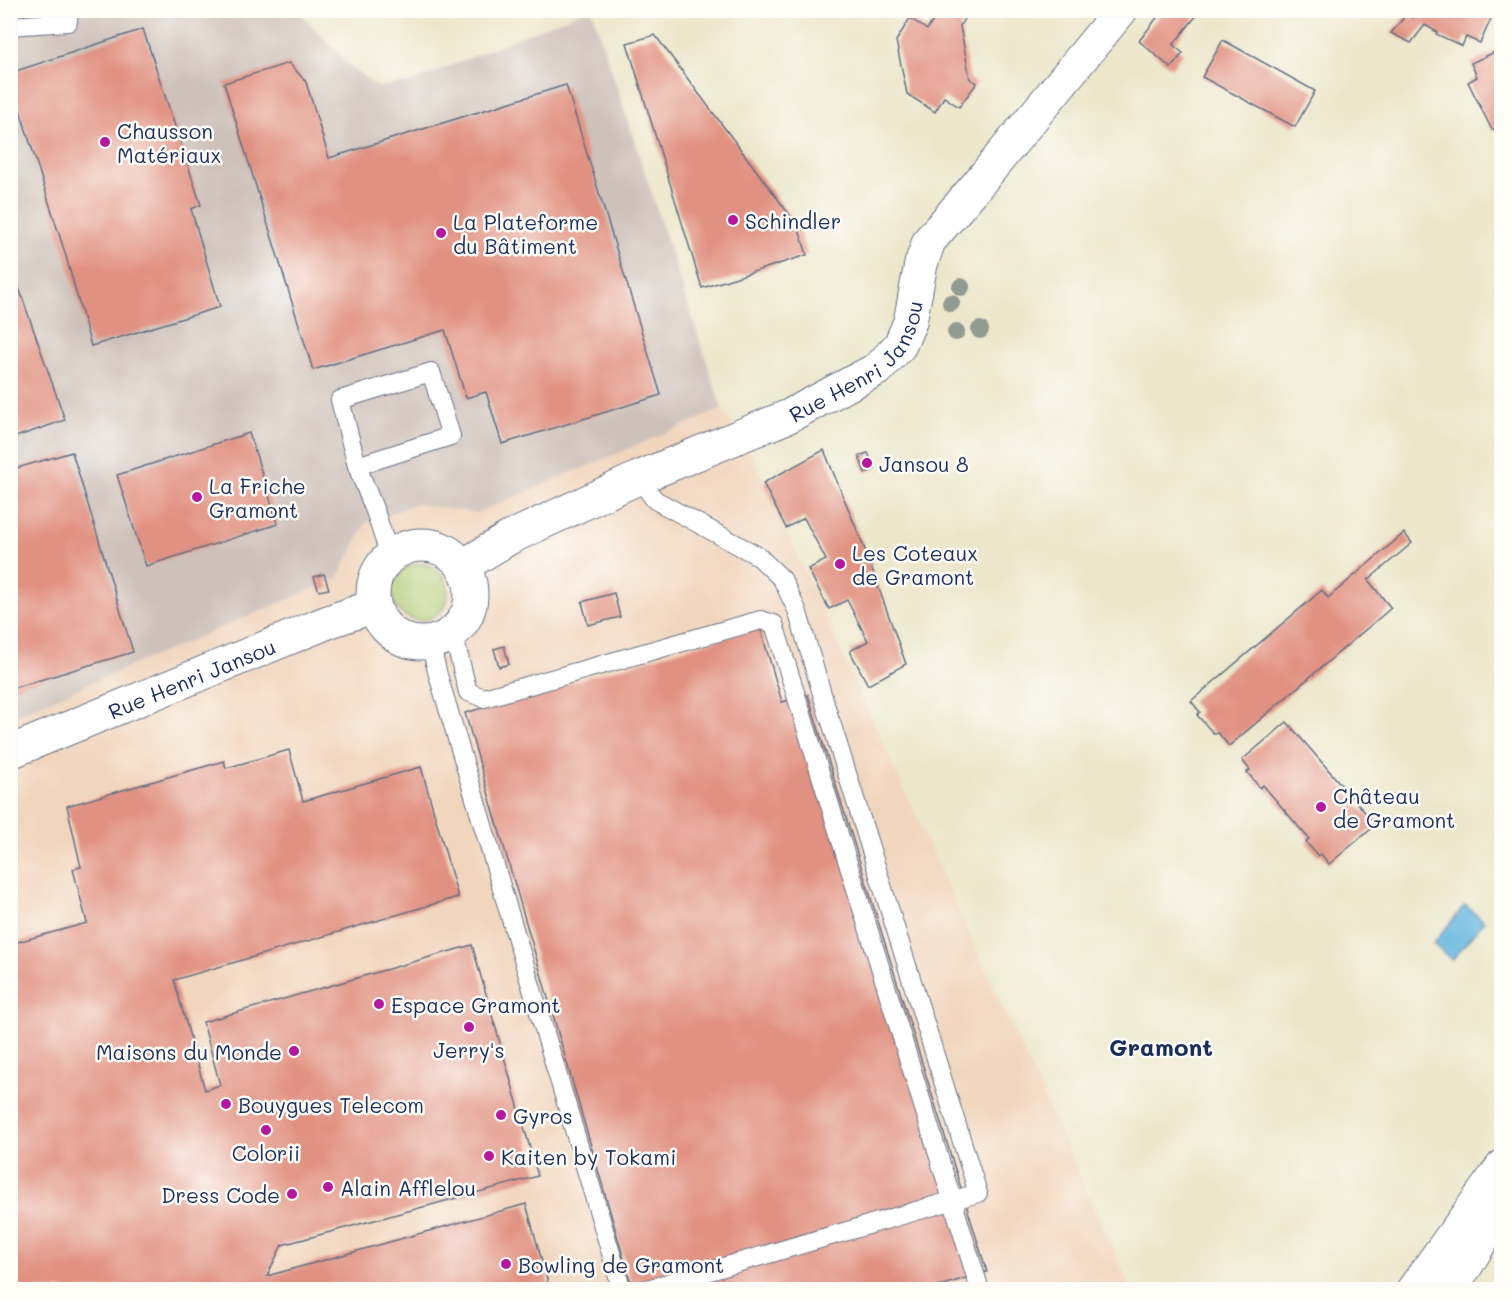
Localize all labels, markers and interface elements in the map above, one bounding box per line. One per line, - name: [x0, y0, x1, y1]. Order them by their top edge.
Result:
- place label: Chausson Matériaux: [117, 117, 221, 168]
- marker: Chausson Matériaux: [98, 135, 112, 149]
- place label: Schindler: [745, 207, 841, 234]
- place label: La Plateforme du Bâtiment: [453, 208, 598, 259]
- marker: Schindler: [726, 213, 740, 227]
- marker: La Plateforme du Bâtiment: [434, 226, 448, 240]
- street label: Rue Henri Jansou: [784, 298, 927, 427]
- place label: Jansou 8: [879, 450, 969, 477]
- marker: Jansou 8: [860, 456, 874, 470]
- place label: La Friche Gramont: [209, 472, 306, 523]
- marker: La Friche Gramont: [190, 490, 204, 504]
- place label: Les Coteaux de Gramont: [852, 539, 978, 590]
- marker: Les Coteaux de Gramont: [833, 557, 847, 571]
- street label: Rue Henri Jansou: [104, 632, 279, 724]
- place label: Château de Gramont: [1333, 782, 1455, 833]
- marker: Château de Gramont: [1314, 800, 1328, 814]
- place label: Espace Gramont: [391, 991, 561, 1018]
- marker: Espace Gramont: [372, 997, 386, 1011]
- marker: Jerry's: [462, 1020, 476, 1034]
- district label: Gramont: [1109, 1031, 1213, 1062]
- place label: Jerry's: [433, 1036, 505, 1063]
- place label: Maisons du Monde: [96, 1038, 282, 1065]
- marker: Maisons du Monde: [287, 1044, 301, 1058]
- place label: Bouygues Telecom: [238, 1091, 424, 1118]
- marker: Bouygues Telecom: [219, 1097, 233, 1111]
- place label: Gyros: [513, 1102, 573, 1129]
- marker: Gyros: [494, 1108, 508, 1122]
- marker: Colorii: [259, 1123, 273, 1137]
- place label: Colorii: [232, 1139, 300, 1166]
- place label: Kaiten by Tokami: [501, 1143, 676, 1170]
- marker: Kaiten by Tokami: [482, 1149, 496, 1163]
- place label: Alain Afflelou: [340, 1174, 476, 1201]
- marker: Alain Afflelou: [321, 1180, 335, 1194]
- place label: Dress Code: [161, 1181, 280, 1208]
- marker: Dress Code: [285, 1187, 299, 1201]
- place label: Bowling de Gramont: [518, 1251, 724, 1278]
- marker: Bowling de Gramont: [499, 1257, 513, 1271]

